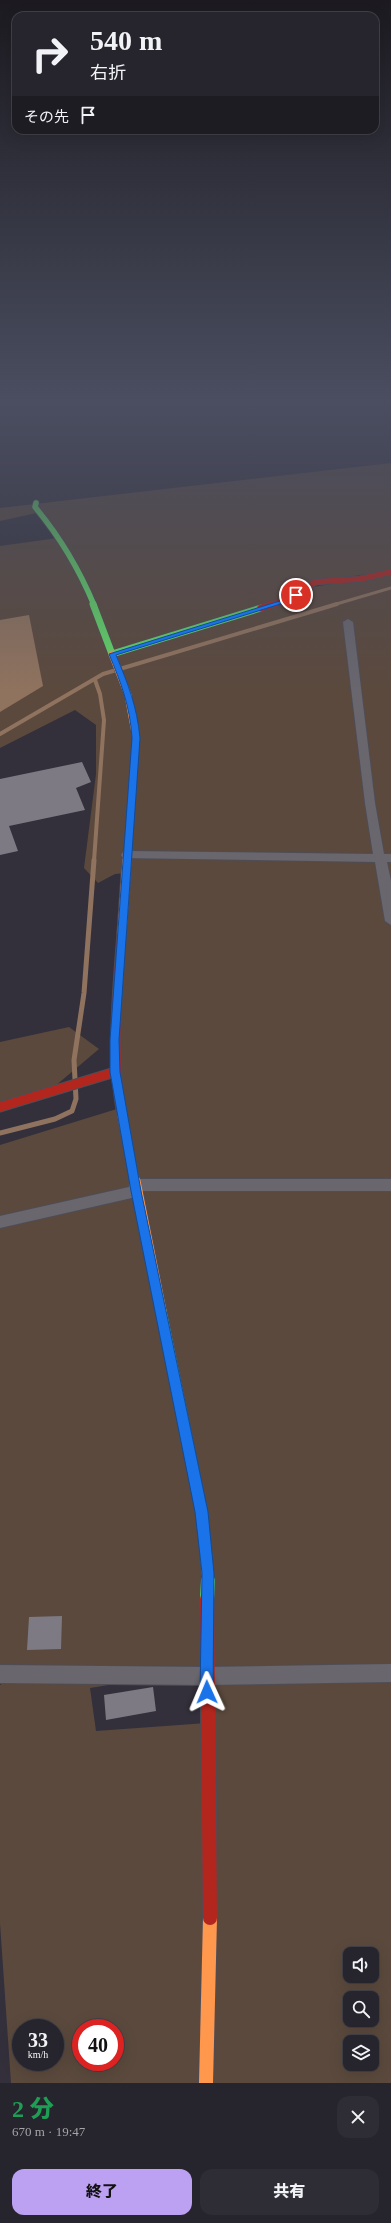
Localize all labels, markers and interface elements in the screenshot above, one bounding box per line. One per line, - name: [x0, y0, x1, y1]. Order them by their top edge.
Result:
- text: 540 m: [90, 25, 162, 56]
- icon: right: [24, 28, 76, 80]
- text: 右折: [90, 63, 126, 83]
- icon: arrive: [77, 104, 99, 126]
- text: その先: [24, 109, 69, 125]
- pin: [279, 578, 313, 612]
- icon: arrive: [285, 584, 307, 606]
- position arrow: [186, 1671, 228, 1713]
- map controls: [343, 1947, 379, 2071]
- button: sound: [343, 1947, 379, 1983]
- button: search: [343, 1991, 379, 2027]
- speed limit sign: 40: [72, 2019, 124, 2071]
- text: 33: [28, 2029, 48, 2051]
- button: layers: [343, 2035, 379, 2071]
- text: km/h: [28, 2049, 48, 2060]
- text: 2 分: [12, 2096, 54, 2122]
- button: close: [337, 2096, 379, 2138]
- text: 670 m · 19:47: [12, 2124, 85, 2139]
- button: 終了: [12, 2169, 192, 2215]
- button: 共有: [200, 2169, 379, 2215]

